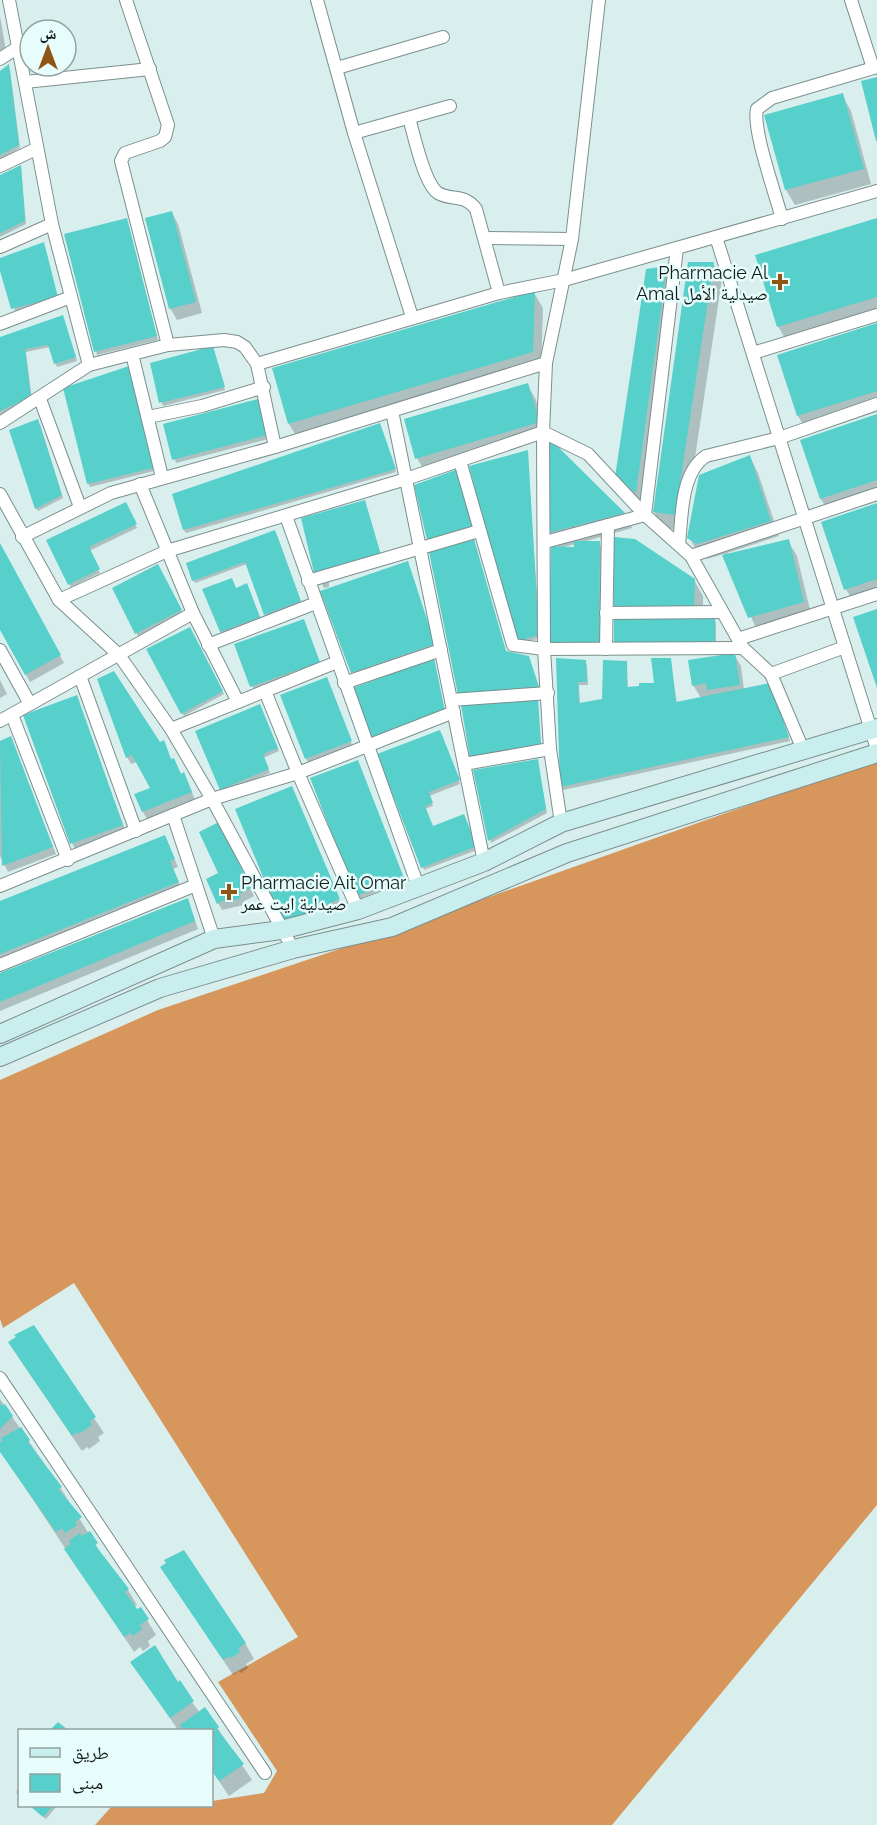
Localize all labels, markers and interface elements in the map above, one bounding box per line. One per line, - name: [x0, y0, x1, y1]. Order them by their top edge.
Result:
- north arrow: [18, 18, 78, 78]
- text: ش: [40, 24, 57, 43]
- place label: Pharmacie Al Amal صيدلية الأمل: [636, 262, 768, 305]
- marker: Pharmacie Al Amal صيدلية الأمل: [773, 275, 787, 289]
- place label: Pharmacie Ait Omar صيدلية ايت عمر: [240, 872, 407, 914]
- marker: Pharmacie Ait Omar صيدلية ايت عمر: [222, 885, 236, 899]
- legend: [18, 1729, 213, 1807]
- text: طريق: [72, 1742, 109, 1764]
- text: مبنى: [72, 1772, 103, 1794]

